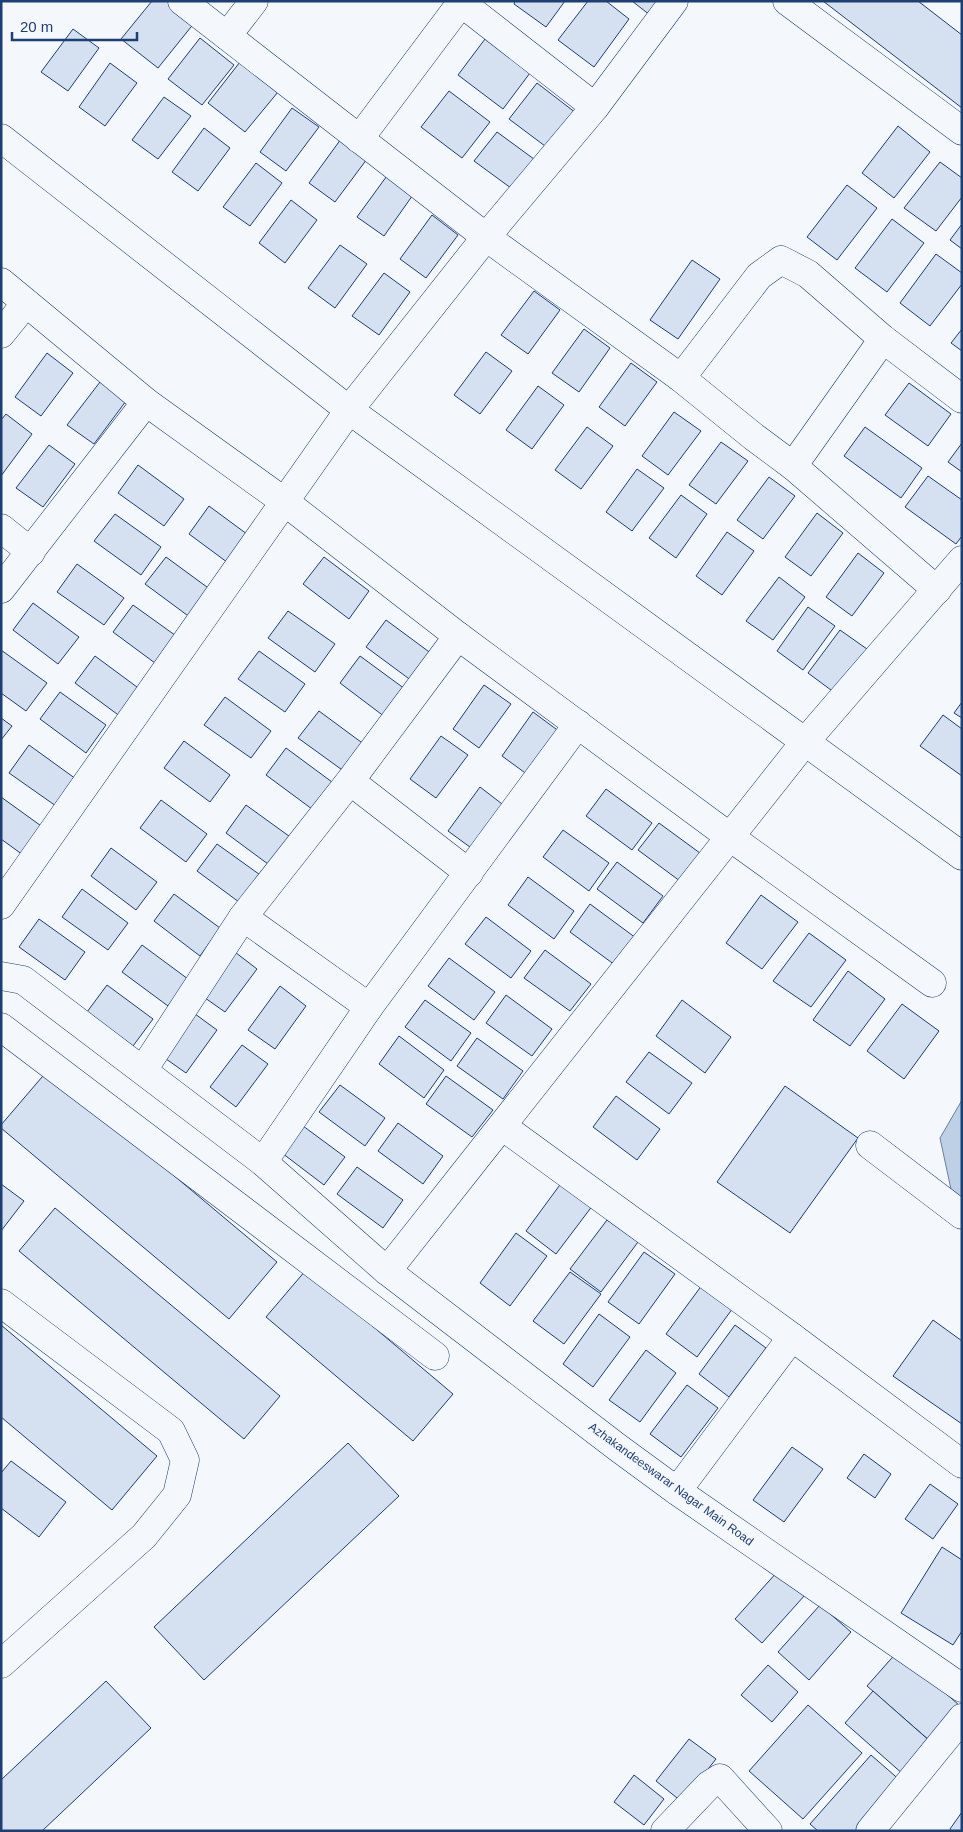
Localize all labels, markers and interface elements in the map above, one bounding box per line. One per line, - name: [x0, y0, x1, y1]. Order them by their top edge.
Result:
- scale bar: [12, 10, 138, 42]
- text: 20 m: [20, 18, 53, 35]
- street label: Azhakandeeswarar Nagar Main Road: [586, 1420, 756, 1548]

